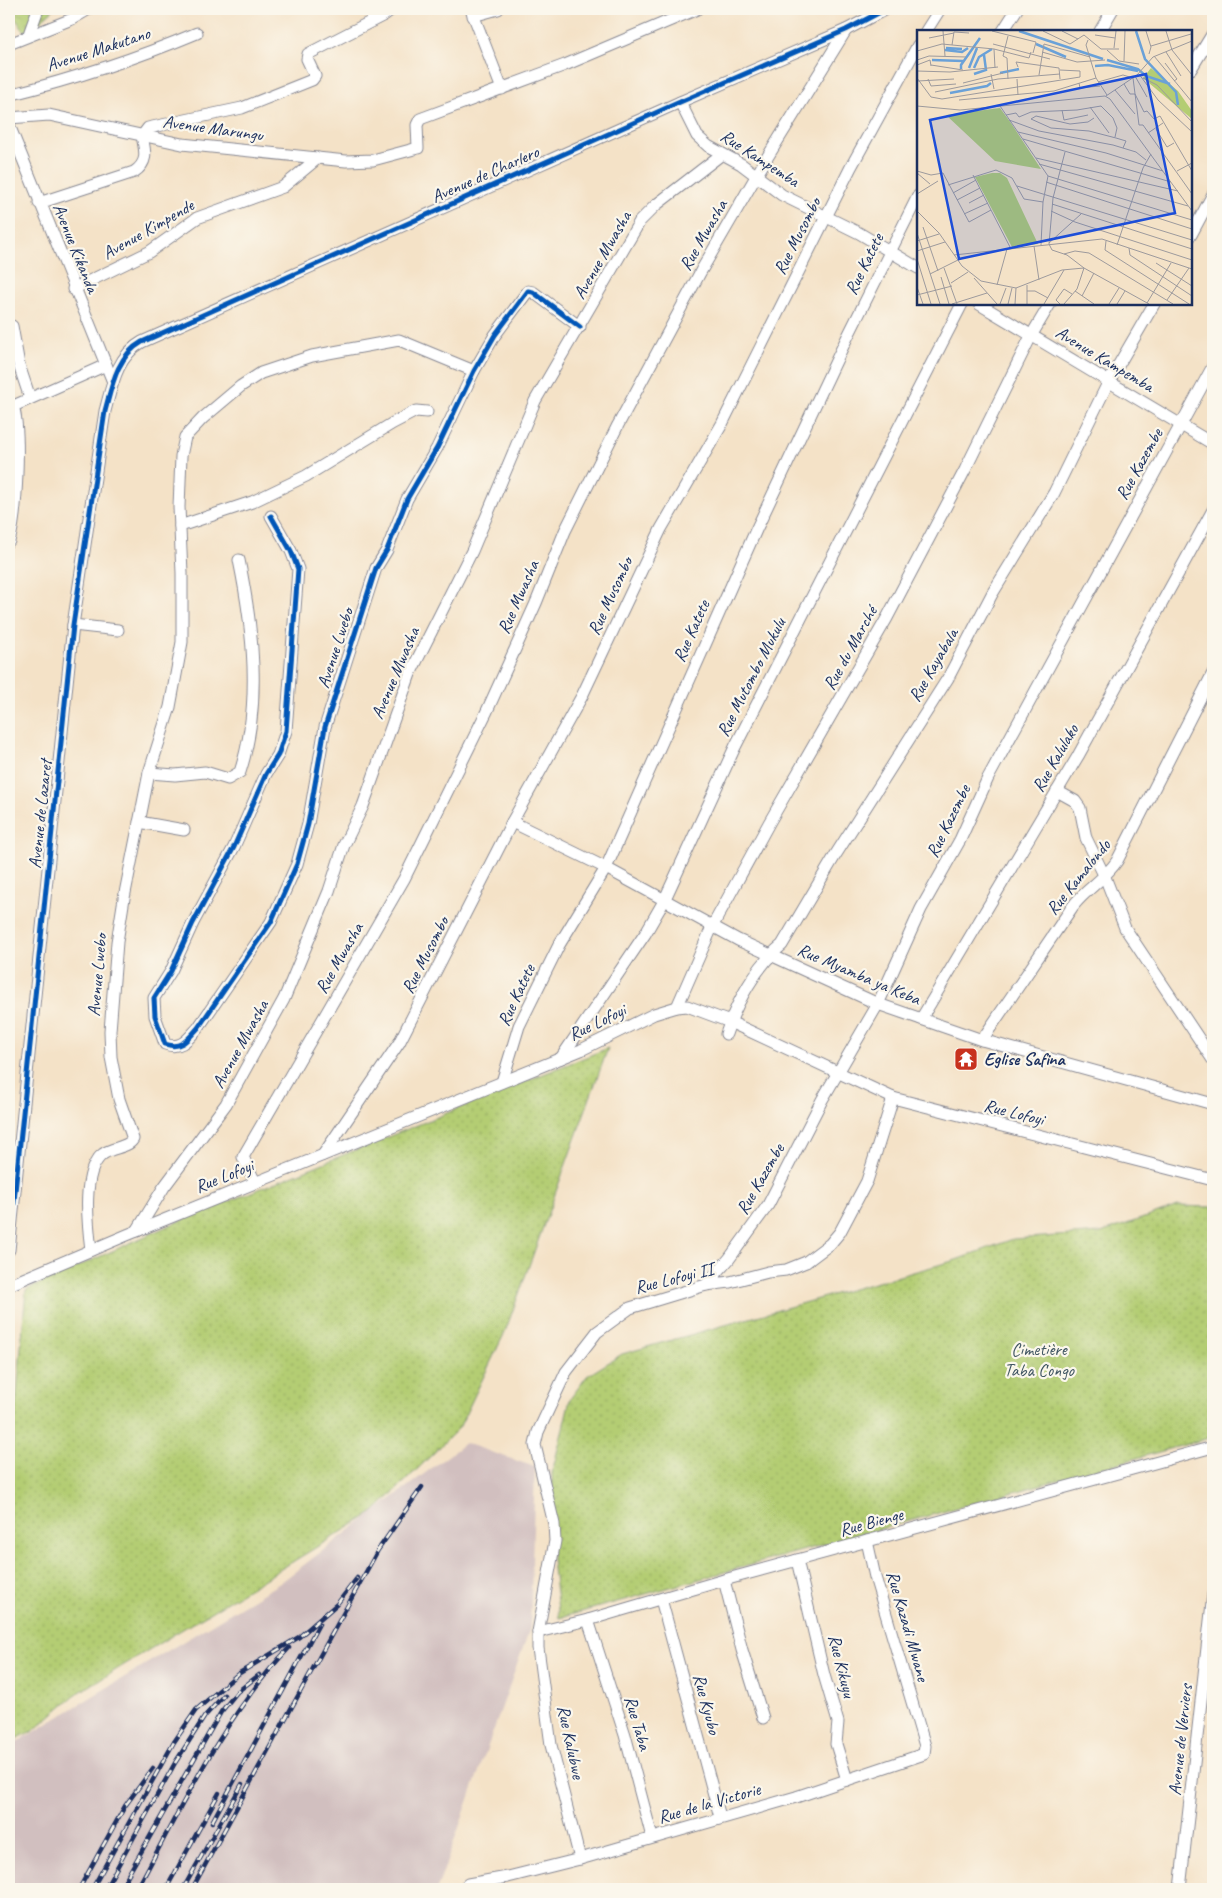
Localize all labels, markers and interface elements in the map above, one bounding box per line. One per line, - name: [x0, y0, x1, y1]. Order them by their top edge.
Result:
- street label: Avenue Makutano: [43, 21, 154, 76]
- inset map: [917, 30, 1192, 305]
- street label: Avenue Marungu: [162, 110, 266, 146]
- street label: Rue Kampemba: [716, 124, 805, 193]
- street label: Avenue de Charlero: [428, 140, 544, 207]
- street label: Rue Musombo: [768, 192, 826, 278]
- street label: Avenue Kimpende: [98, 193, 199, 264]
- street label: Rue Mwasha: [674, 195, 733, 274]
- street label: Avenue Kikanda: [48, 200, 105, 297]
- street label: Avenue Mwasha: [568, 206, 637, 303]
- street label: Rue Katete: [840, 229, 889, 298]
- street label: Avenue Kampemba: [1052, 321, 1160, 398]
- street label: Rue Kazembe: [1110, 424, 1168, 503]
- street label: Rue Musombo: [582, 552, 638, 638]
- street label: Rue Mwasha: [492, 556, 544, 637]
- street label: Rue Katete: [668, 596, 715, 665]
- street label: Rue du Marché: [818, 600, 884, 694]
- street label: Avenue Lwebo: [312, 604, 359, 691]
- street label: Rue Mutombo Mukulu: [712, 613, 791, 740]
- street label: Avenue Mwasha: [366, 622, 425, 722]
- street label: Rue Kayabala: [903, 623, 964, 706]
- street label: Rue Kalulako: [1027, 719, 1084, 796]
- street label: Avenue de Lazaret: [23, 756, 57, 869]
- street label: Rue Kazembe: [921, 780, 975, 861]
- street label: Rue Kamalondo: [1041, 834, 1116, 919]
- street label: Rue Musombo: [396, 911, 454, 997]
- street label: Rue Mwasha: [310, 918, 369, 997]
- street label: Avenue Lwebo: [82, 931, 112, 1017]
- street label: Rue Myamba ya Keba: [794, 938, 925, 1010]
- street label: Rue Katete: [492, 960, 540, 1029]
- street label: Avenue Mwasha: [207, 995, 274, 1092]
- street label: Rue Lofoyi: [565, 998, 632, 1045]
- temple icon: Eglise Safina: [953, 1046, 979, 1072]
- place label: Eglise Safina: [984, 1048, 1067, 1070]
- street label: Rue Lofoyi: [982, 1094, 1049, 1131]
- street label: Rue Kazembe: [731, 1139, 790, 1218]
- street label: Rue Lofoyi: [192, 1153, 259, 1198]
- street label: Rue Lofoyi II: [632, 1257, 719, 1298]
- park label: Cimetière Taba Congo: [1004, 1338, 1076, 1381]
- street label: Rue Bienge: [837, 1503, 906, 1541]
- street label: Rue Kazadi Mwane: [882, 1568, 935, 1685]
- street label: Rue Kikuyu: [824, 1632, 861, 1701]
- street label: Rue Kyubo: [688, 1671, 726, 1738]
- street label: Avenue de Verviers: [1163, 1682, 1197, 1797]
- street label: Rue Taba: [620, 1693, 657, 1754]
- street label: Rue Kalubwe: [553, 1703, 590, 1782]
- street label: Rue de la Victorie: [655, 1778, 764, 1828]

